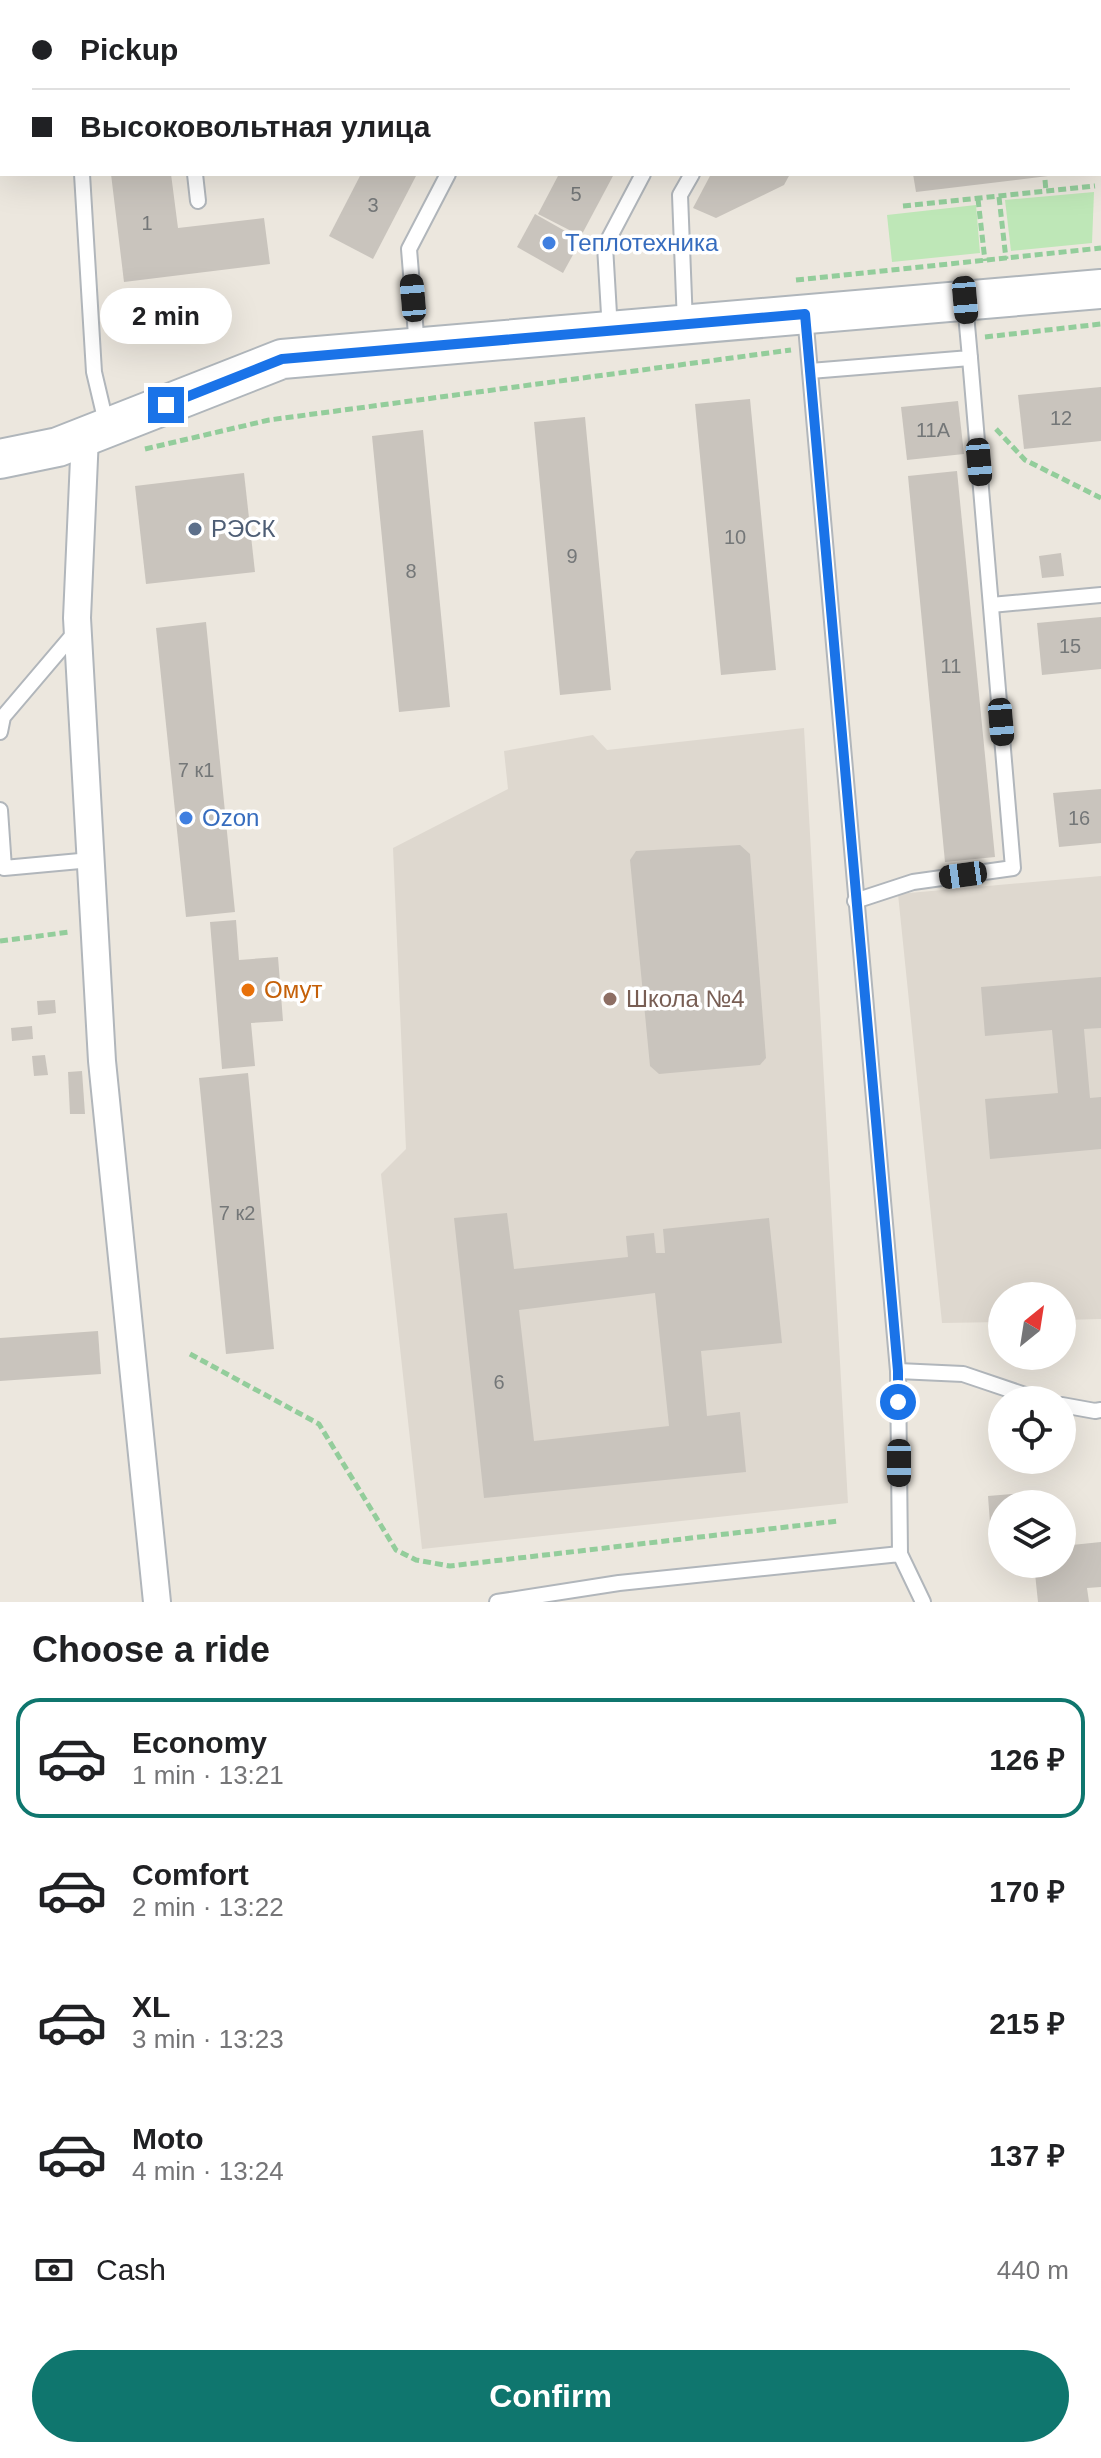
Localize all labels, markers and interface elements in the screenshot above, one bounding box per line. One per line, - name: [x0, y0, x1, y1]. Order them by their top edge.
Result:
- text: Pickup: [80, 33, 178, 66]
- text: Высоковольтная улица: [80, 110, 430, 143]
- house number: 5: [570, 183, 582, 205]
- house number: 3: [367, 194, 379, 216]
- house number: 1: [141, 212, 153, 234]
- place label: Теплотехника: [565, 229, 719, 256]
- marker: Теплотехника: [540, 234, 558, 252]
- car: [399, 273, 427, 323]
- car: [951, 275, 979, 325]
- callout: 2 min: [100, 289, 232, 345]
- text: 2 min: [132, 301, 200, 331]
- route end: [148, 387, 184, 423]
- house number: 12: [1050, 407, 1072, 429]
- house number: 11А: [916, 419, 951, 441]
- car: [965, 437, 993, 487]
- place label: РЭСК: [211, 515, 276, 542]
- marker: РЭСК: [186, 520, 204, 538]
- house number: 10: [724, 526, 746, 548]
- house number: 9: [566, 545, 578, 567]
- house number: 8: [405, 560, 417, 582]
- house number: 15: [1059, 635, 1081, 657]
- house number: 11: [941, 655, 961, 677]
- car: [987, 697, 1015, 747]
- house number: 7 к1: [178, 759, 214, 781]
- place label: Ozon: [202, 804, 259, 831]
- house number: 16: [1068, 807, 1090, 829]
- marker: Ozon: [177, 809, 195, 827]
- car: [938, 860, 988, 890]
- place label: Омут: [264, 976, 322, 1003]
- marker: Омут: [239, 981, 257, 999]
- place label: Школа №4: [626, 985, 745, 1012]
- marker: Школа №4: [601, 990, 619, 1008]
- house number: 7 к2: [219, 1202, 255, 1224]
- north arrow: [988, 1282, 1076, 1370]
- map controls: [988, 1282, 1076, 1578]
- house number: 6: [493, 1371, 505, 1393]
- route start: [880, 1384, 916, 1420]
- button: locate: [988, 1386, 1076, 1474]
- car: [887, 1439, 911, 1487]
- button: layers: [988, 1490, 1076, 1578]
- text: Choose a ride: [32, 1629, 270, 1670]
- icon: car: [36, 1722, 108, 1794]
- text: Economy: [132, 1726, 267, 1759]
- text: 126 ₽: [989, 1743, 1065, 1776]
- text: 1 min · 13:21: [132, 1760, 284, 1790]
- icon: car: [36, 1854, 108, 1926]
- text: Comfort: [132, 1858, 249, 1891]
- text: 170 ₽: [989, 1875, 1065, 1908]
- text: 2 min · 13:22: [132, 1892, 284, 1922]
- icon: car: [36, 1986, 108, 2058]
- text: XL: [132, 1990, 170, 2023]
- text: 215 ₽: [989, 2007, 1065, 2040]
- text: 3 min · 13:23: [132, 2024, 284, 2054]
- icon: car: [36, 2118, 108, 2190]
- text: Moto: [132, 2122, 204, 2155]
- text: 137 ₽: [989, 2139, 1065, 2172]
- text: 4 min · 13:24: [132, 2156, 284, 2186]
- icon: cash: [32, 2248, 76, 2292]
- text: Cash: [96, 2253, 166, 2286]
- text: 440 m: [997, 2255, 1069, 2285]
- button: Confirm: [32, 2350, 1069, 2442]

